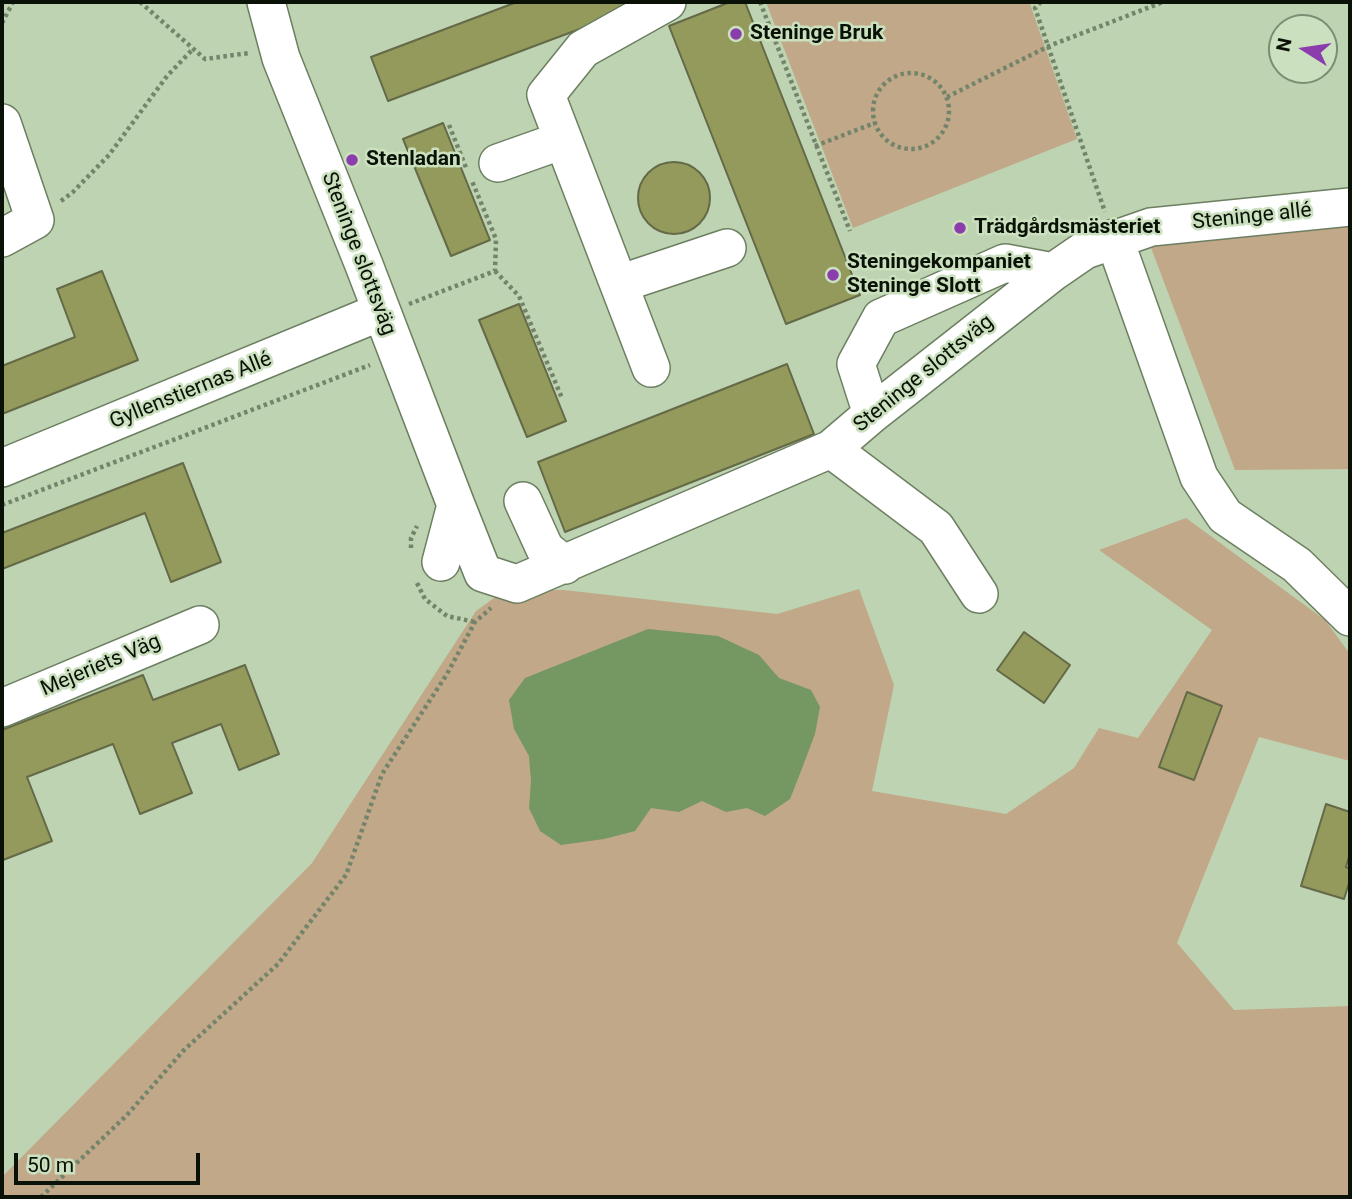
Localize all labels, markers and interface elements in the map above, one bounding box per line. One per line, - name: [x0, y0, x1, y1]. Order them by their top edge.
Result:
- north arrow: [1268, 14, 1338, 84]
- place label: Steninge Bruk: [750, 21, 883, 47]
- marker: Steninge Bruk: [728, 26, 744, 42]
- text: N: [1271, 36, 1297, 54]
- place label: Stenladan: [366, 147, 461, 173]
- marker: Stenladan: [344, 152, 360, 168]
- street label: Steninge slottsväg: [315, 169, 401, 339]
- street label: Steninge allé: [1191, 198, 1313, 236]
- place label: Trädgårdsmästeriet: [974, 215, 1160, 241]
- marker: Trädgårdsmästeriet: [952, 220, 968, 236]
- place label: Steningekompaniet Steninge Slott: [847, 250, 1031, 300]
- marker: Steningekompaniet Steninge Slott: [825, 267, 841, 283]
- street label: Steninge slottsväg: [849, 310, 999, 438]
- street label: Gyllenstiernas Allé: [106, 347, 276, 435]
- street label: Mejeriets Väg: [37, 629, 165, 703]
- scale bar: [18, 1140, 203, 1184]
- text: 50 m: [27, 1153, 74, 1177]

